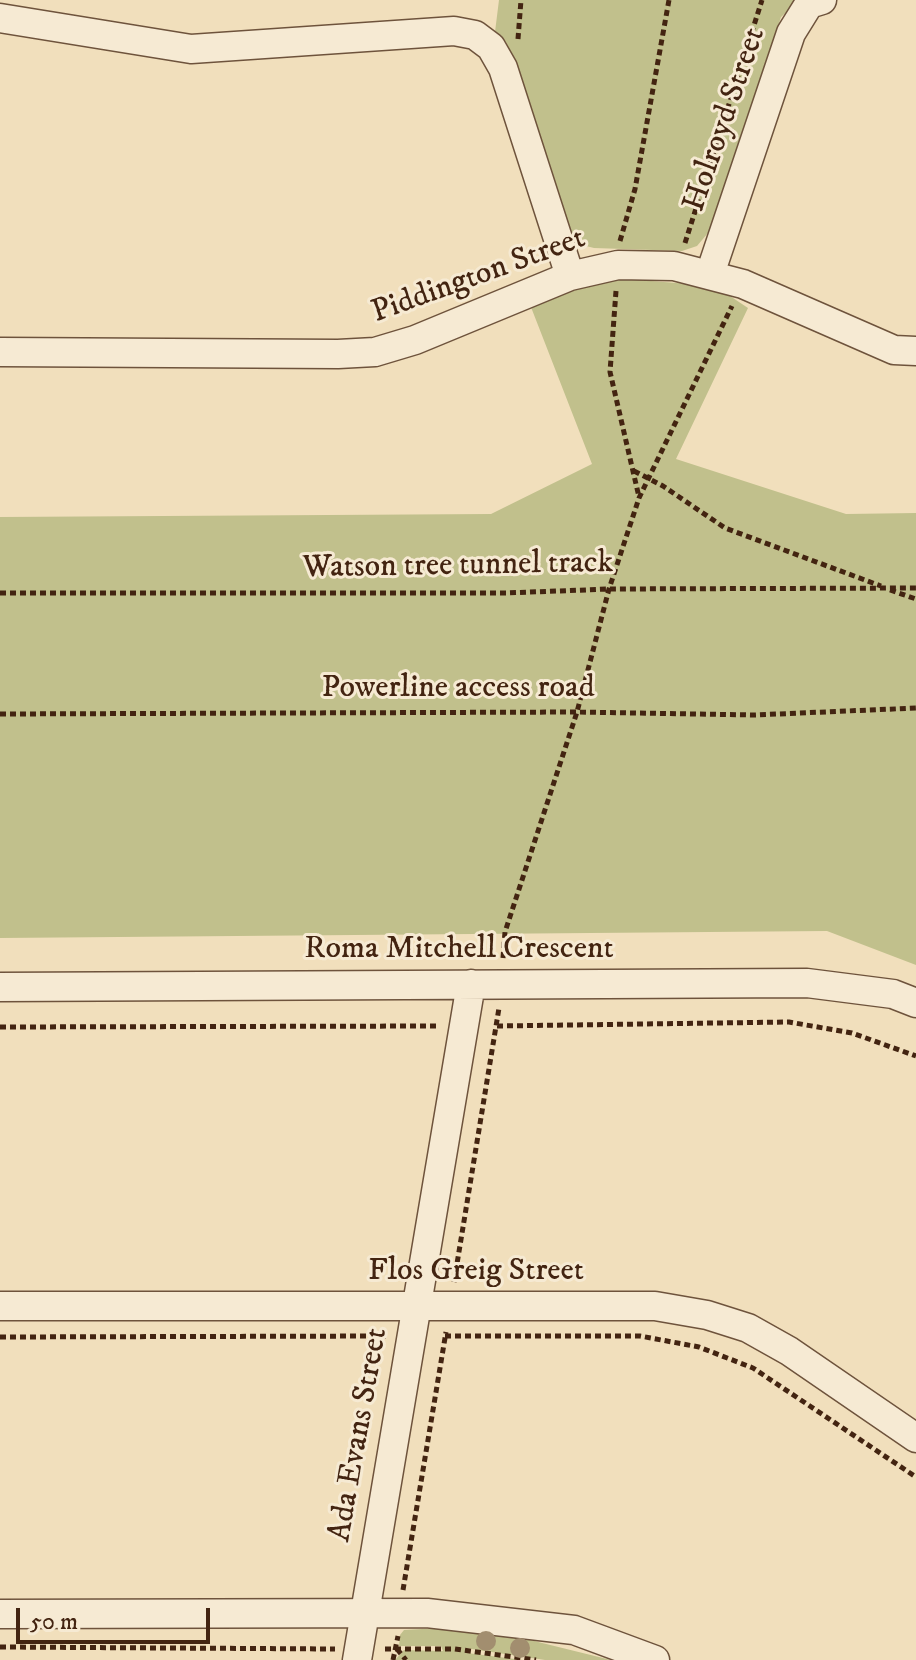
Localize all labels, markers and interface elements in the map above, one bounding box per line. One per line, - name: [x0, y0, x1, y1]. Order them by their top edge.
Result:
- street label: Holroyd Street: [677, 23, 775, 217]
- street label: Piddington Street: [367, 221, 591, 333]
- street label: Watson tree tunnel track: [302, 545, 614, 589]
- street label: Powerline access road: [321, 670, 595, 708]
- street label: Roma Mitchell Crescent: [304, 931, 614, 969]
- street label: Flos Greig Street: [368, 1253, 584, 1291]
- street label: Ada Evans Street: [322, 1325, 398, 1545]
- scale bar: [20, 1592, 214, 1642]
- text: 50 m: [30, 1607, 78, 1637]

